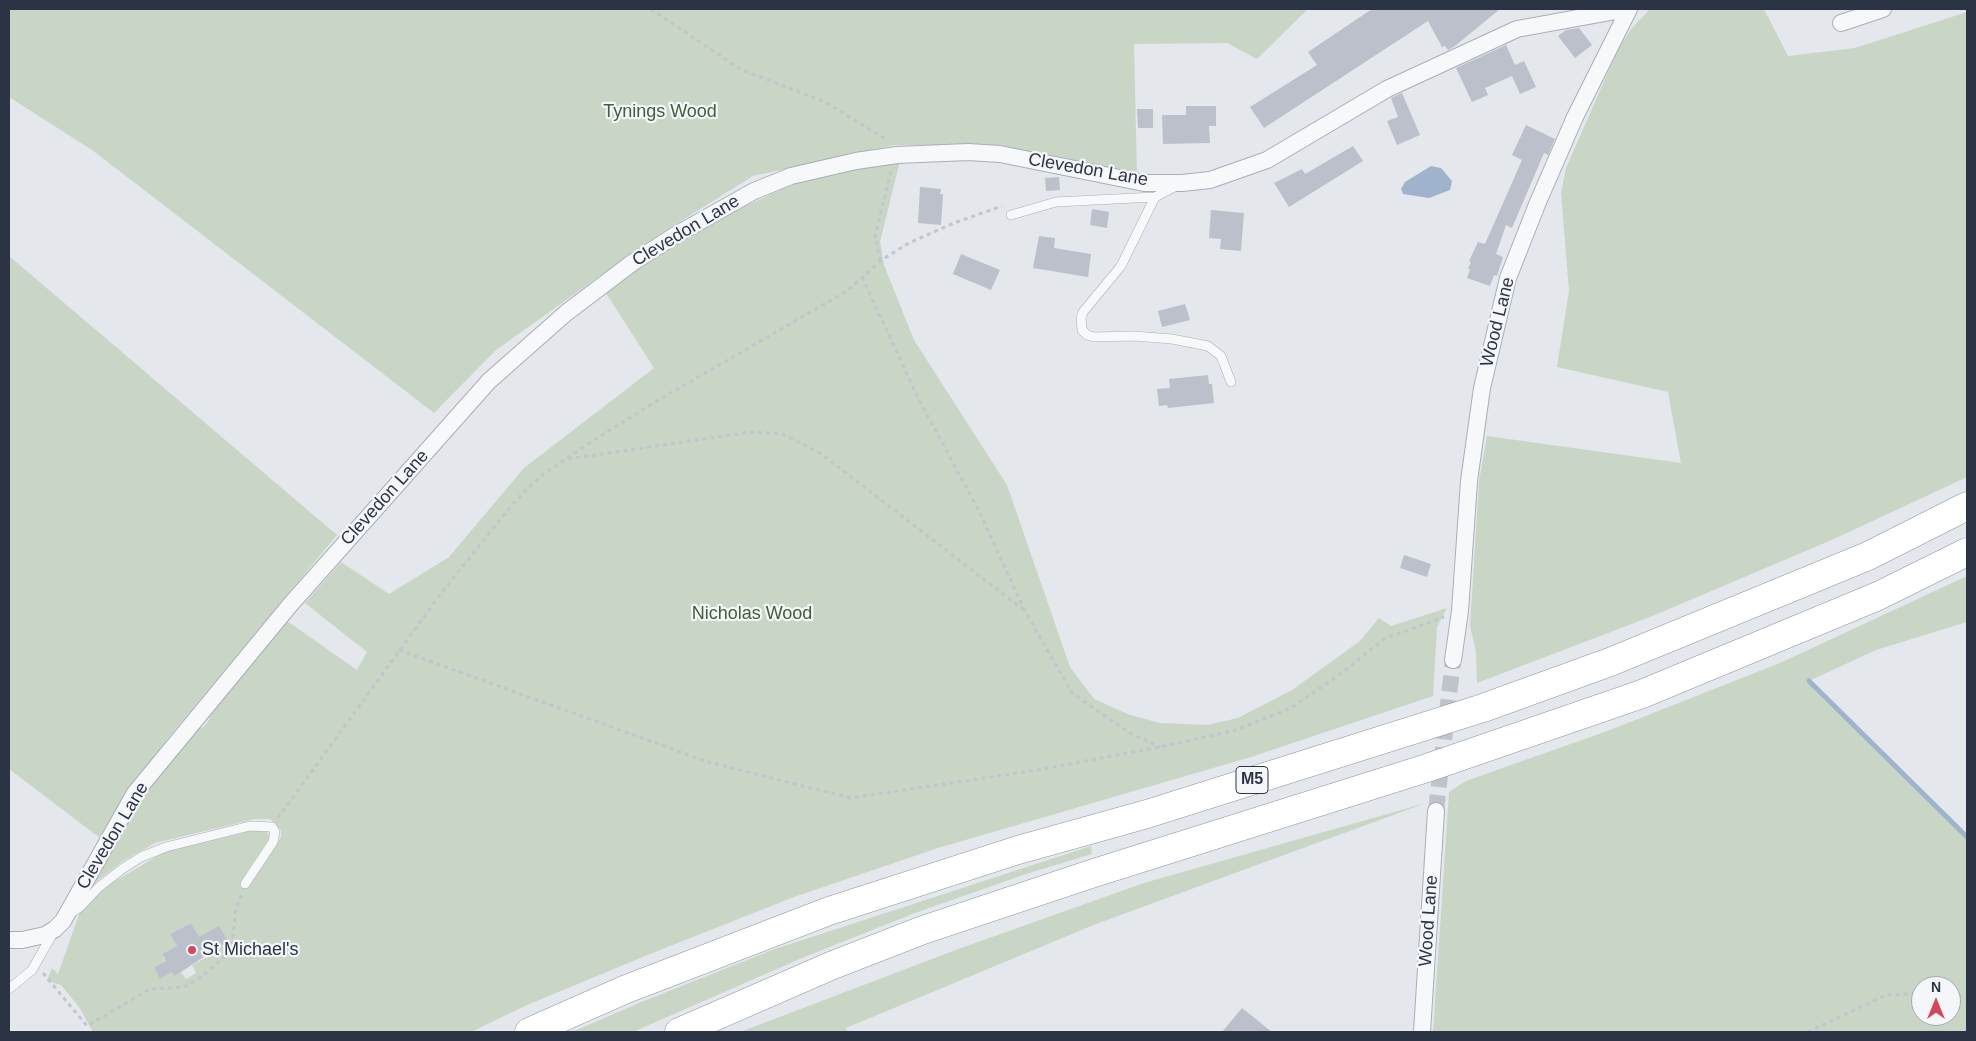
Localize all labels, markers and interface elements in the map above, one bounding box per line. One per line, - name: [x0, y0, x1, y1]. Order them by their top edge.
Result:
- park label: Tynings Wood: [603, 101, 717, 123]
- street label: Clevedon Lane: [1026, 149, 1150, 191]
- street label: Clevedon Lane: [629, 191, 743, 271]
- street label: Wood Lane: [1476, 275, 1520, 369]
- street label: Clevedon Lane: [336, 446, 434, 550]
- park label: Nicholas Wood: [692, 603, 812, 625]
- road number: M5: [1236, 766, 1268, 794]
- street label: Clevedon Lane: [73, 779, 153, 893]
- street label: Wood Lane: [1415, 874, 1443, 968]
- place label: St Michael's: [202, 939, 298, 961]
- marker: St Michael's: [186, 944, 198, 956]
- north arrow: [1911, 976, 1961, 1026]
- text: N: [1931, 979, 1941, 995]

